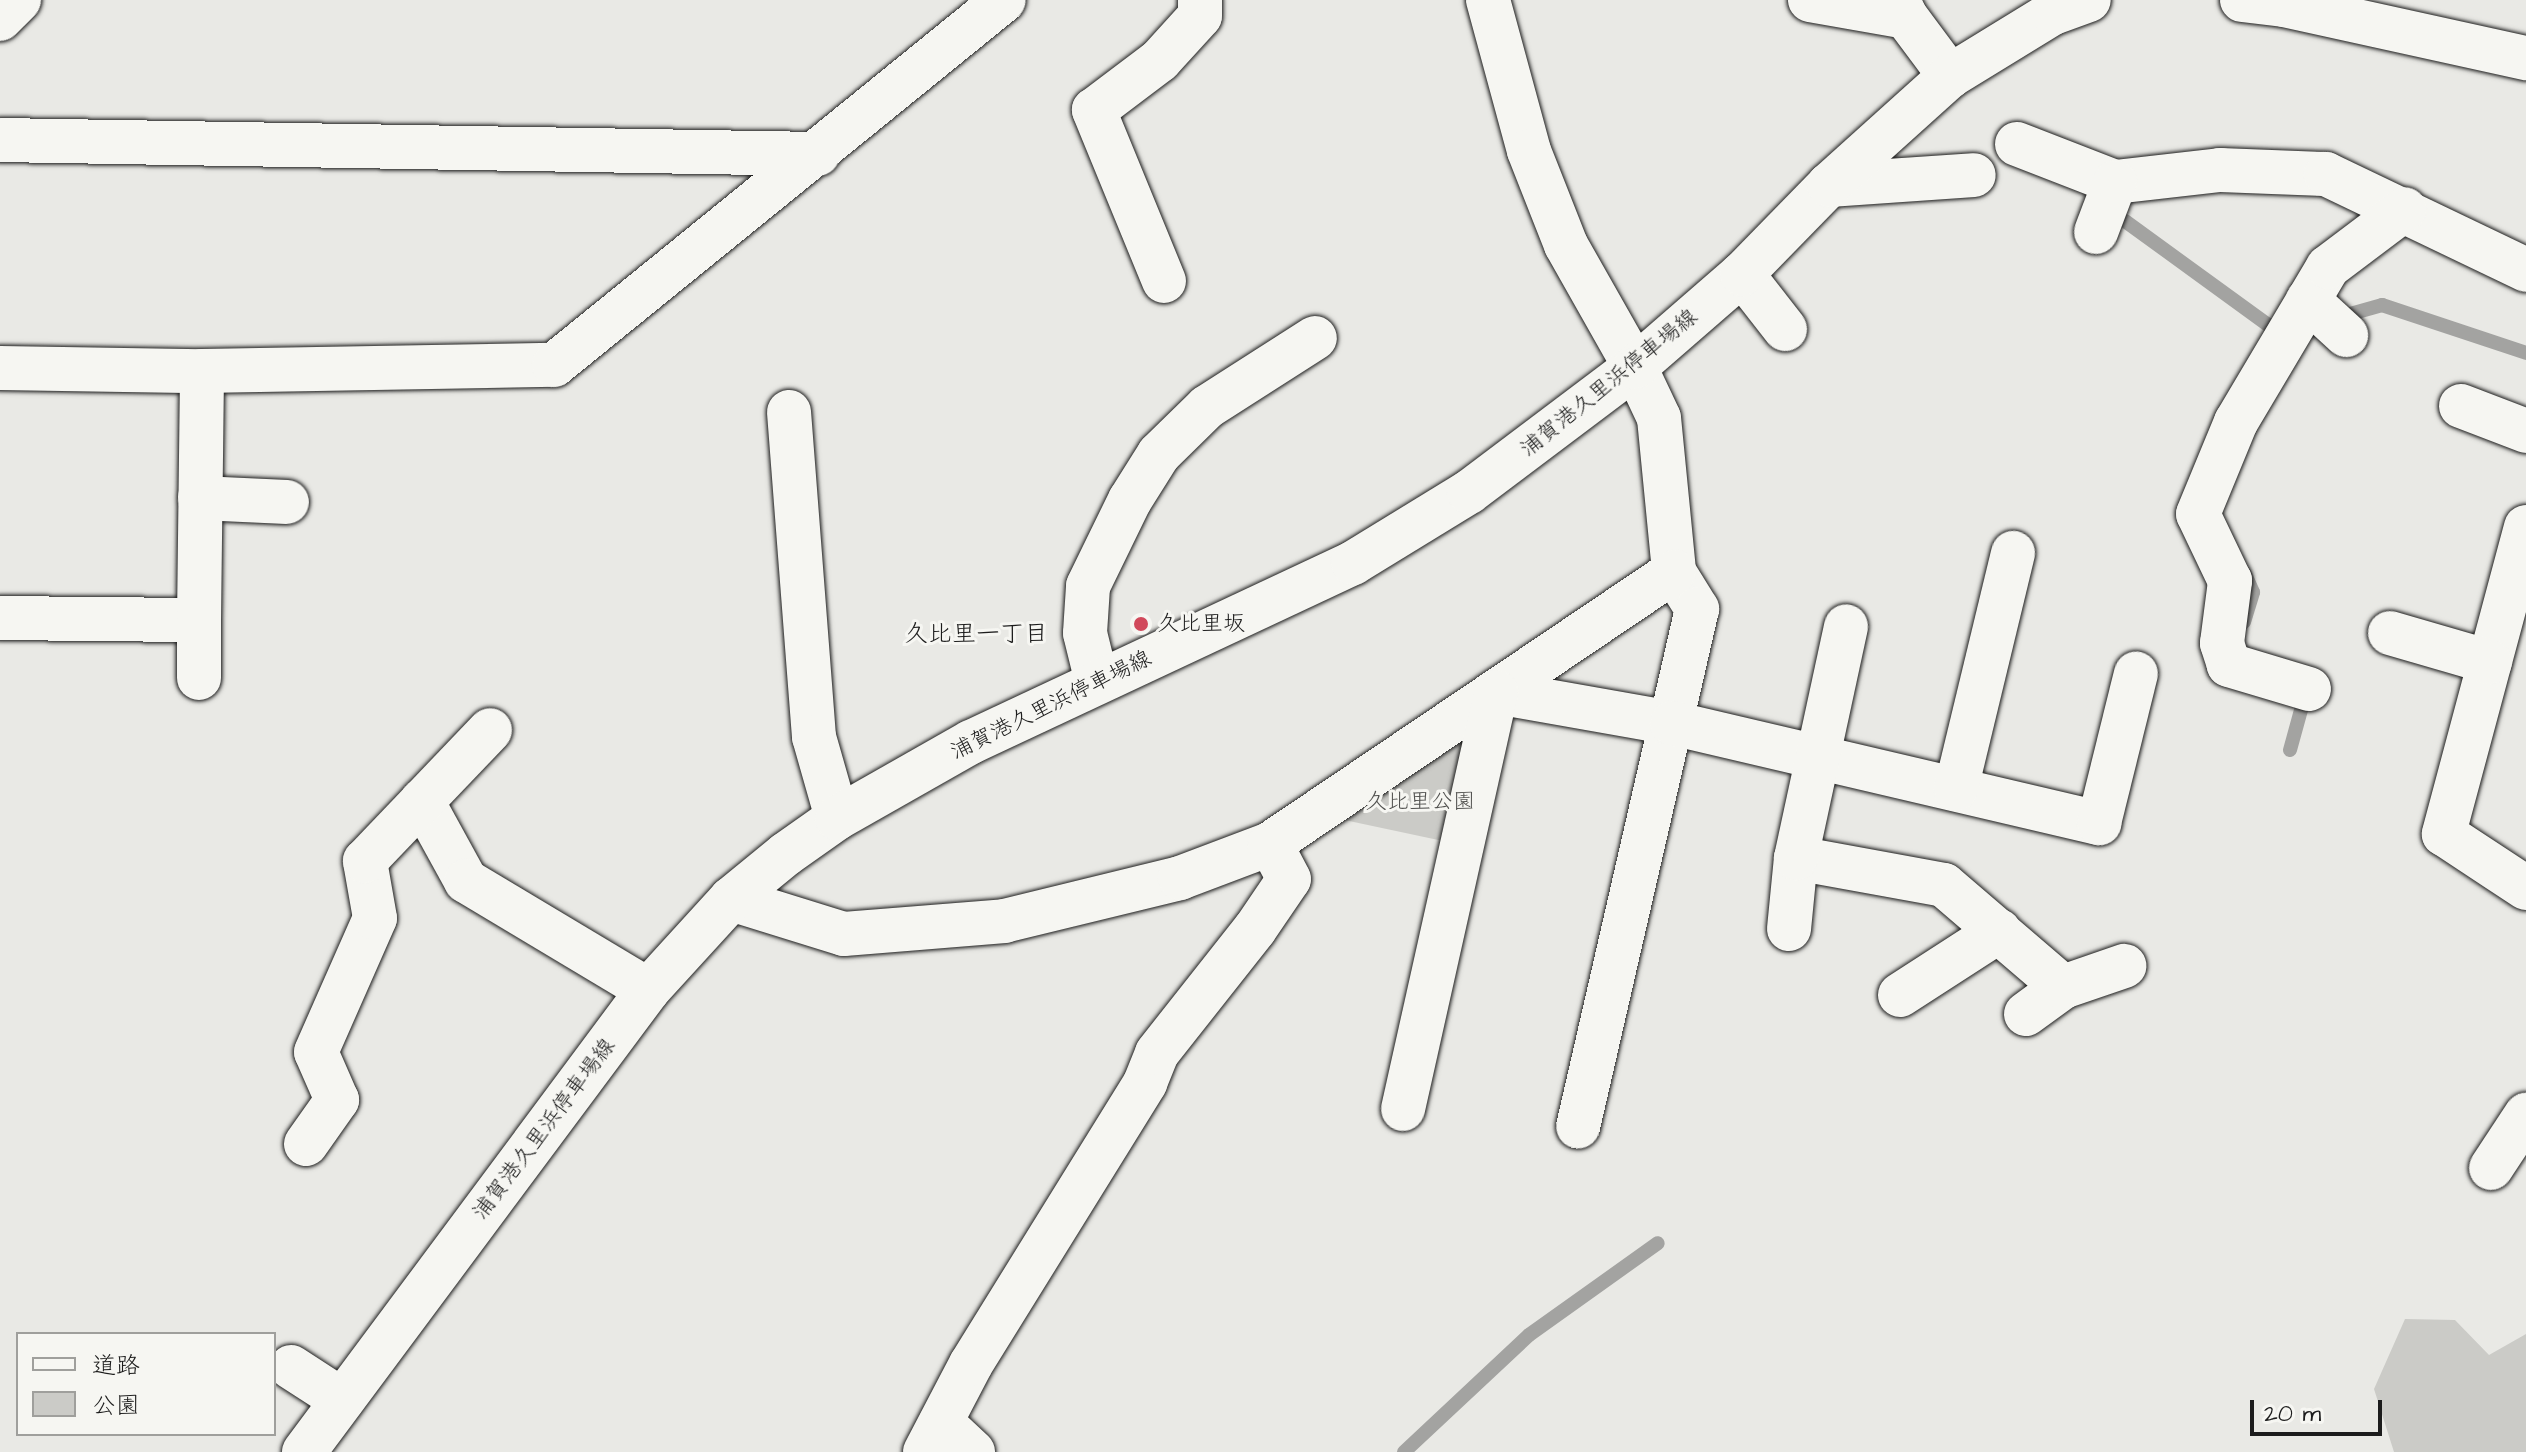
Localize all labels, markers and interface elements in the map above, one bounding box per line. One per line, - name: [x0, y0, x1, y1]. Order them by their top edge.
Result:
- street label: 浦賀港久里浜停車場線: [1515, 304, 1703, 462]
- place label: 久比里坂: [1157, 611, 1245, 637]
- marker: 久比里坂: [1132, 615, 1150, 633]
- district label: 久比里一丁目: [904, 621, 1048, 649]
- street label: 浦賀港久里浜停車場線: [946, 645, 1156, 765]
- park label: 久比里公園: [1365, 789, 1475, 815]
- street label: 浦賀港久里浜停車場線: [467, 1033, 621, 1225]
- legend: [16, 1332, 276, 1436]
- text: 道路: [92, 1349, 140, 1383]
- scale bar: [2254, 1384, 2386, 1434]
- text: 公園: [92, 1389, 140, 1423]
- text: 20 m: [2264, 1397, 2321, 1431]

